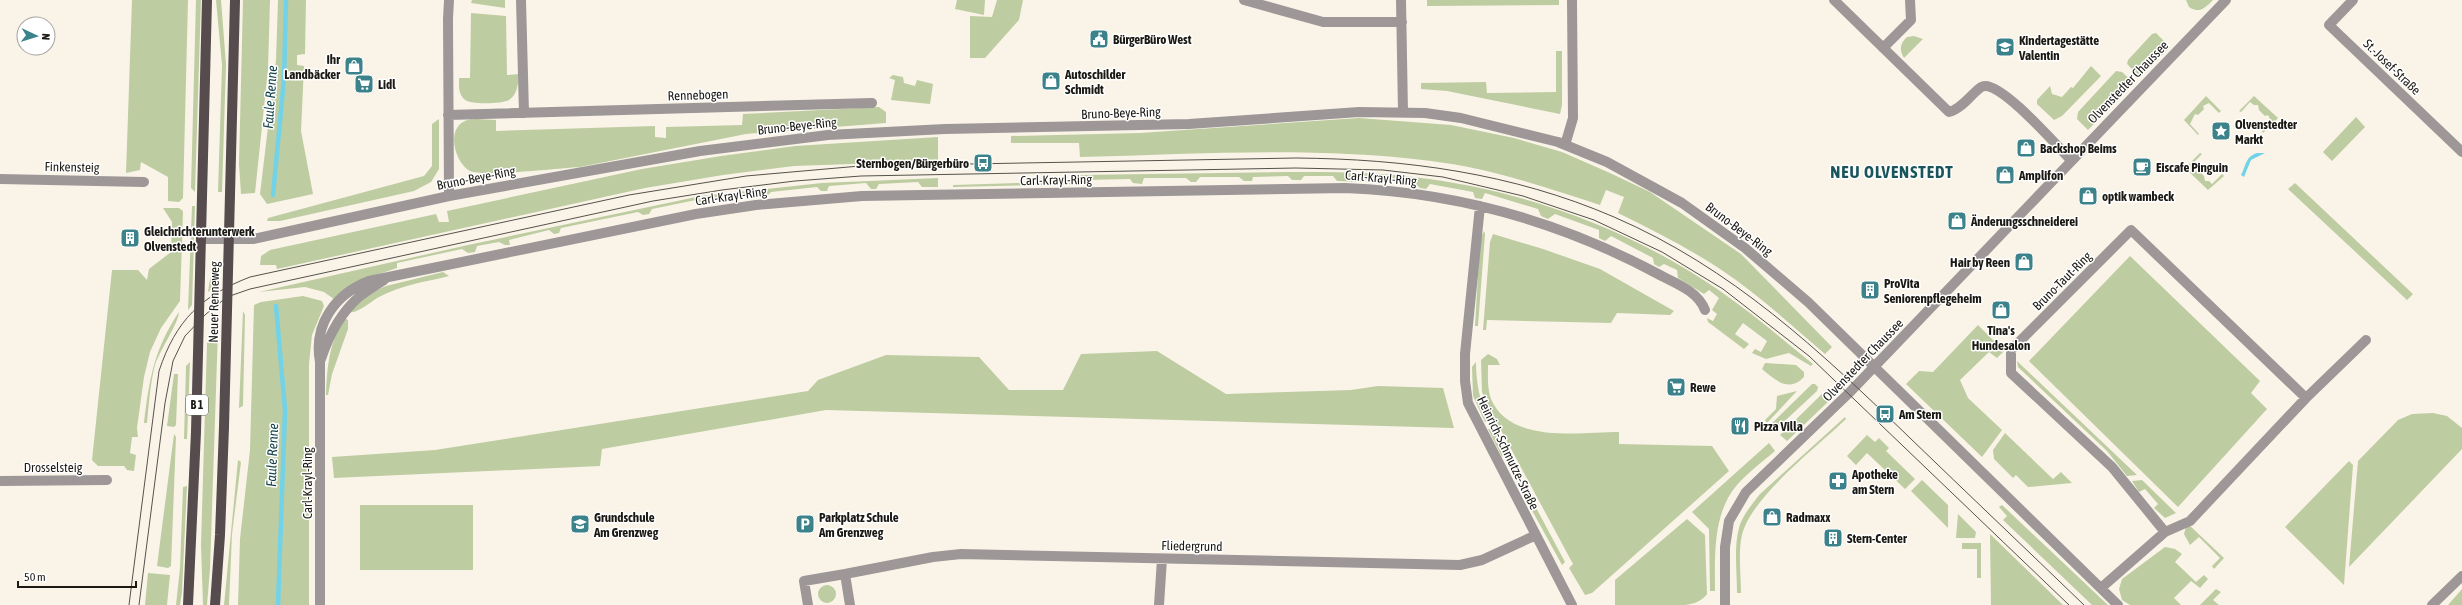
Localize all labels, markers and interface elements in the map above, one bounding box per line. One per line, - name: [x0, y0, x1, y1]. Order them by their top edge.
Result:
- north arrow: [16, 16, 56, 56]
- public building icon: BürgerBüro West: [1088, 28, 1110, 50]
- place label: BürgerBüro West: [1113, 32, 1192, 47]
- text: N: [40, 33, 52, 40]
- place label: Kindertagestätte Valentin: [2018, 33, 2099, 63]
- school or university icon: Kindertagestätte Valentin: [1994, 36, 2016, 58]
- street label: St.-Josef-Straße: [2360, 36, 2424, 98]
- street label: Olvenstedter Chaussee: [2085, 37, 2171, 126]
- place label: Ihr Landbäcker: [284, 52, 341, 82]
- shop icon: Ihr Landbäcker: [343, 55, 365, 77]
- water label: Faule Renne: [260, 65, 280, 129]
- place label: Autoschilder Schmidt: [1064, 67, 1126, 97]
- shop icon: Autoschilder Schmidt: [1040, 70, 1062, 92]
- supermarket icon: Lidl: [353, 73, 375, 95]
- place label: Lidl: [378, 77, 396, 92]
- street label: Rennebogen: [667, 86, 729, 104]
- street label: Bruno-Beye-Ring: [1081, 104, 1161, 122]
- street label: Bruno-Beye-Ring: [757, 114, 838, 138]
- place label: Olvenstedter Markt: [2235, 117, 2298, 147]
- place icon: Olvenstedter Markt: [2210, 120, 2232, 142]
- shop icon: Backshop Beims: [2015, 137, 2037, 159]
- place label: Backshop Beims: [2040, 141, 2117, 156]
- bus stop icon: Sternbogen/Bürgerbüro: [972, 152, 994, 174]
- place label: Sternbogen/Bürgerbüro: [856, 156, 969, 171]
- cafe icon: Eiscafe Pinguin: [2131, 156, 2153, 178]
- street label: Finkensteig: [44, 159, 100, 175]
- place label: Eiscafe Pinguin: [2156, 160, 2228, 175]
- district label: NEU OLVENSTEDT: [1830, 162, 1954, 182]
- street label: Bruno-Beye-Ring: [435, 163, 517, 193]
- shop icon: Amplifon: [1994, 164, 2016, 186]
- street label: Carl-Krayl-Ring: [1345, 167, 1418, 189]
- place label: Amplifon: [2018, 168, 2063, 183]
- street label: Carl-Krayl-Ring: [1020, 172, 1092, 188]
- street label: Carl-Krayl-Ring: [694, 184, 768, 208]
- shop icon: optik wambeck: [2077, 185, 2099, 207]
- place label: optik wambeck: [2102, 189, 2174, 204]
- street label: Bruno-Beye-Ring: [1703, 199, 1776, 259]
- shop icon: Änderungsschneiderei: [1946, 210, 1968, 232]
- place label: Änderungsschneiderei: [1970, 214, 2078, 229]
- place label: Gleichrichterunterwerk Olvenstedt: [144, 224, 255, 254]
- building icon: Gleichrichterunterwerk Olvenstedt: [119, 227, 141, 249]
- street label: Bruno-Taut-Ring: [2030, 248, 2095, 313]
- shop icon: Hair by Reen: [2013, 251, 2035, 273]
- place label: Hair by Reen: [1950, 255, 2010, 270]
- street label: Neuer Renneweg: [206, 261, 222, 343]
- place label: ProVita Seniorenpflegeheim: [1884, 276, 1982, 306]
- building icon: ProVita Seniorenpflegeheim: [1859, 279, 1881, 301]
- shop icon: Tina's Hundesalon: [1990, 299, 2012, 321]
- street label: Olvenstedter Chaussee: [1820, 315, 1906, 404]
- place label: Tina's Hundesalon: [1972, 323, 2030, 353]
- supermarket icon: Rewe: [1665, 376, 1687, 398]
- place label: Rewe: [1690, 380, 1716, 395]
- street label: Heinrich-Schmutze-Straße: [1474, 394, 1542, 512]
- road number: B 1: [186, 395, 208, 415]
- bus stop icon: Am Stern: [1874, 403, 1896, 425]
- place label: Am Stern: [1898, 407, 1942, 422]
- restaurant icon: Pizza Villa: [1729, 415, 1751, 437]
- place label: Pizza Villa: [1754, 419, 1803, 434]
- water label: Faule Renne: [263, 423, 281, 487]
- street label: Carl-Krayl-Ring: [300, 447, 315, 519]
- street label: Drosselsteig: [24, 460, 83, 475]
- place label: Apotheke am Stern: [1851, 467, 1898, 497]
- pharmacy icon: Apotheke am Stern: [1827, 470, 1849, 492]
- shop icon: Radmaxx: [1761, 506, 1783, 528]
- place label: Grundschule Am Grenzweg: [593, 510, 659, 540]
- place label: Parkplatz Schule Am Grenzweg: [818, 510, 899, 540]
- place label: Radmaxx: [1786, 510, 1831, 525]
- school or university icon: Grundschule Am Grenzweg: [569, 513, 591, 535]
- parking icon: Parkplatz Schule Am Grenzweg: [794, 513, 816, 535]
- building icon: Stern-Center: [1822, 527, 1844, 549]
- place label: Stern-Center: [1847, 531, 1908, 546]
- street label: Fliedergrund: [1161, 538, 1223, 554]
- scale bar: [18, 563, 136, 589]
- text: 50 m: [24, 570, 46, 584]

